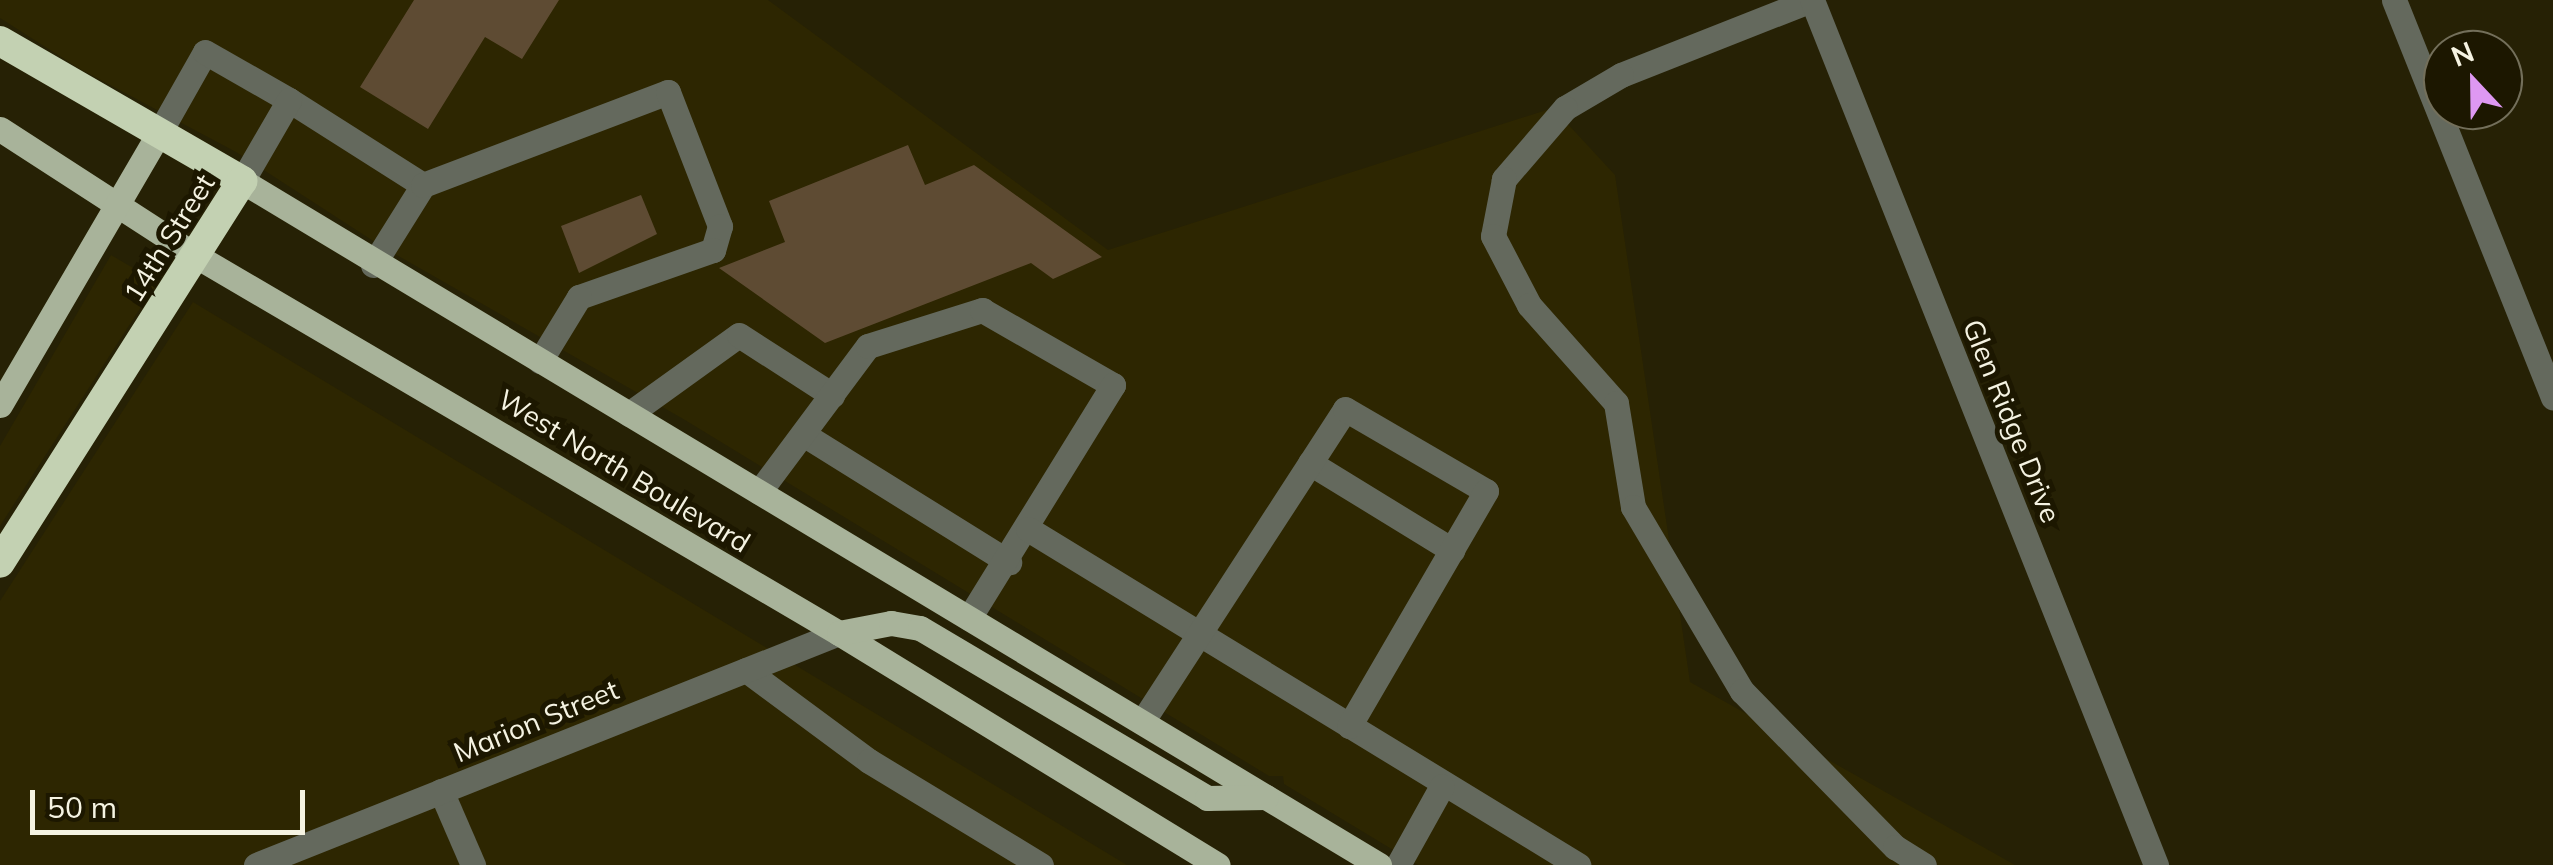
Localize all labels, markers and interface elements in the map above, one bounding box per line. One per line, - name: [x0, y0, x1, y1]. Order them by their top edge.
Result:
- north arrow: [2423, 30, 2523, 130]
- text: N: [2446, 33, 2479, 74]
- street label: 14th Street: [116, 168, 222, 308]
- street label: Glen Ridge Drive: [1956, 315, 2068, 527]
- street label: West North Boulevard: [492, 382, 756, 560]
- street label: Marion Street: [449, 673, 623, 769]
- scale bar: [35, 770, 310, 832]
- text: 50 m: [47, 788, 117, 826]

